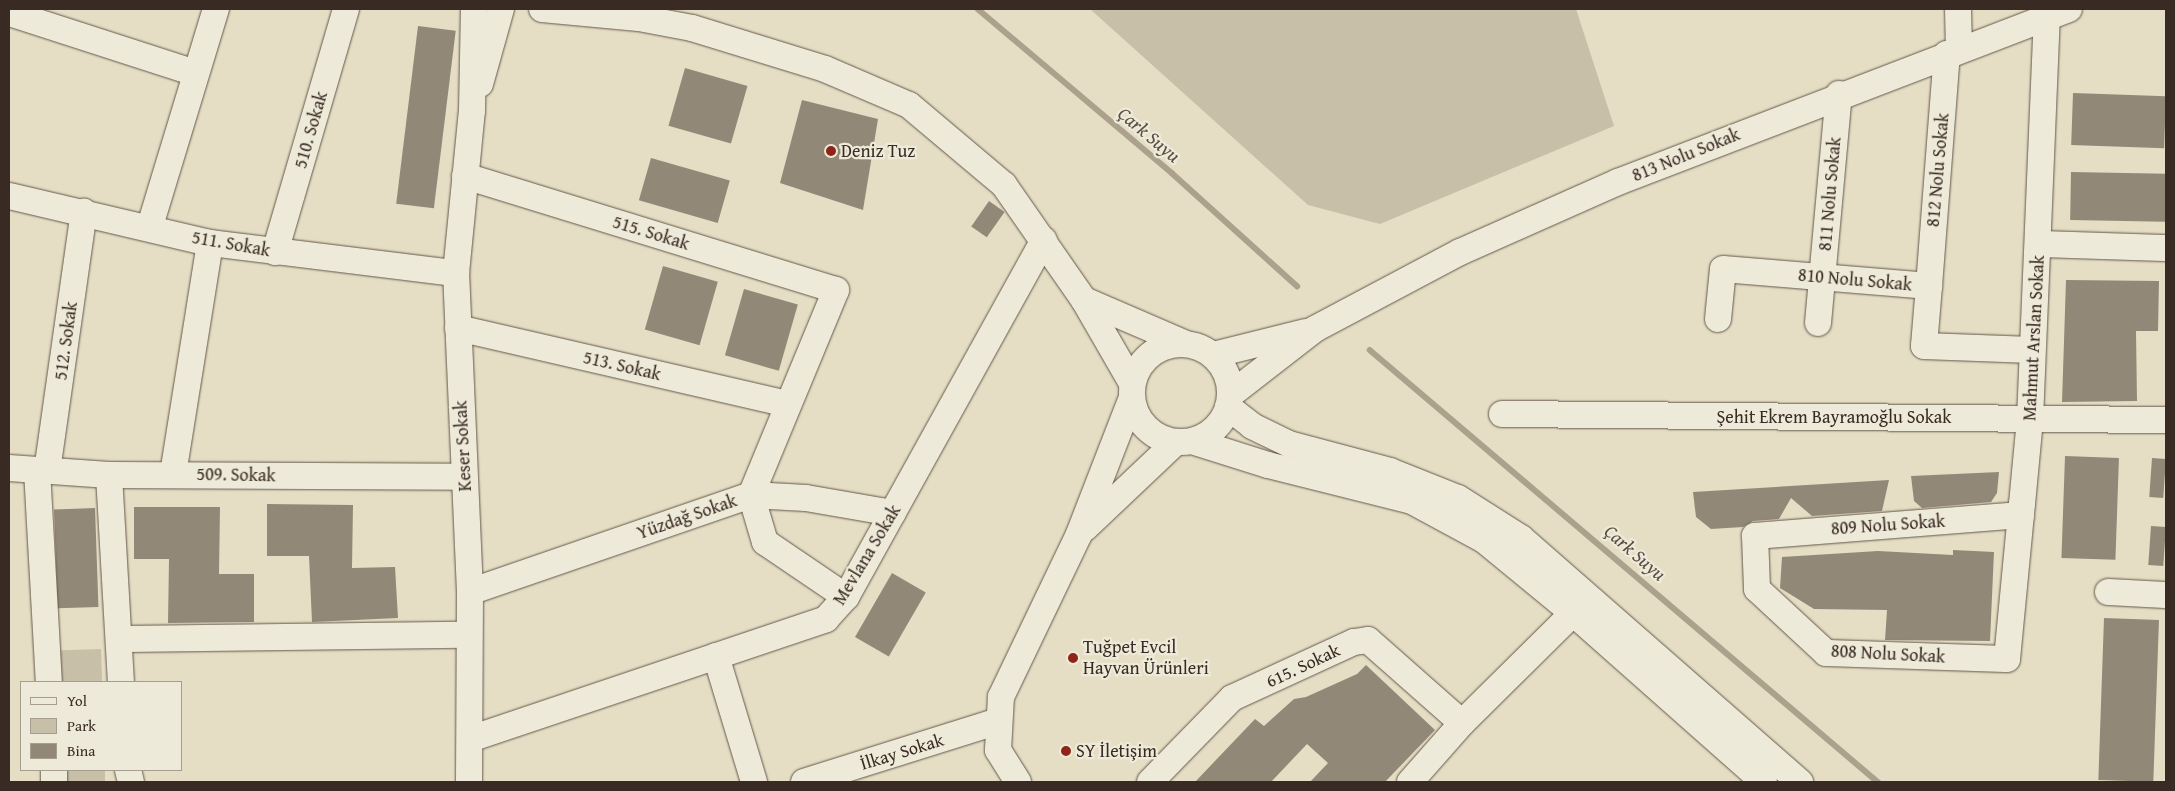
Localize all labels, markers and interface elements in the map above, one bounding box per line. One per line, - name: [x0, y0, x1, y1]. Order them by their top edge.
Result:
- street label: 510. Sokak: [290, 89, 332, 171]
- water label: Çark Suyu: [1113, 102, 1185, 168]
- street label: 812 Nolu Sokak: [1922, 112, 1954, 228]
- street label: 813 Nolu Sokak: [1629, 124, 1743, 186]
- street label: 811 Nolu Sokak: [1814, 136, 1846, 252]
- place label: Deniz Tuz: [841, 140, 915, 162]
- marker: Deniz Tuz: [825, 145, 837, 157]
- street label: 515. Sokak: [610, 211, 692, 255]
- street label: 511. Sokak: [190, 226, 272, 262]
- street label: Mahmut Arslan Sokak: [2019, 255, 2049, 421]
- street label: 810 Nolu Sokak: [1797, 264, 1913, 296]
- street label: 512. Sokak: [50, 300, 82, 382]
- street label: 513. Sokak: [581, 347, 663, 385]
- street label: Keser Sokak: [450, 400, 476, 492]
- street label: Şehit Ekrem Bayramoğlu Sokak: [1716, 406, 1952, 428]
- street label: 509. Sokak: [196, 464, 276, 486]
- street label: Yüzdağ Sokak: [634, 490, 740, 544]
- street label: Mevlana Sokak: [829, 501, 905, 609]
- street label: 809 Nolu Sokak: [1830, 510, 1946, 540]
- water label: Çark Suyu: [1599, 520, 1671, 586]
- place label: Tuğpet Evcil Hayvan Ürünleri: [1083, 637, 1209, 680]
- street label: 615. Sokak: [1263, 639, 1343, 693]
- street label: 808 Nolu Sokak: [1830, 640, 1946, 668]
- marker: Tuğpet Evcil Hayvan Ürünleri: [1067, 652, 1079, 664]
- legend: [20, 681, 182, 771]
- text: Yol: [67, 690, 87, 711]
- text: Park: [67, 715, 96, 736]
- street label: İlkay Sokak: [858, 729, 946, 775]
- text: Bina: [67, 740, 95, 761]
- place label: SY İletişim: [1076, 740, 1157, 762]
- marker: SY İletişim: [1060, 745, 1072, 757]

